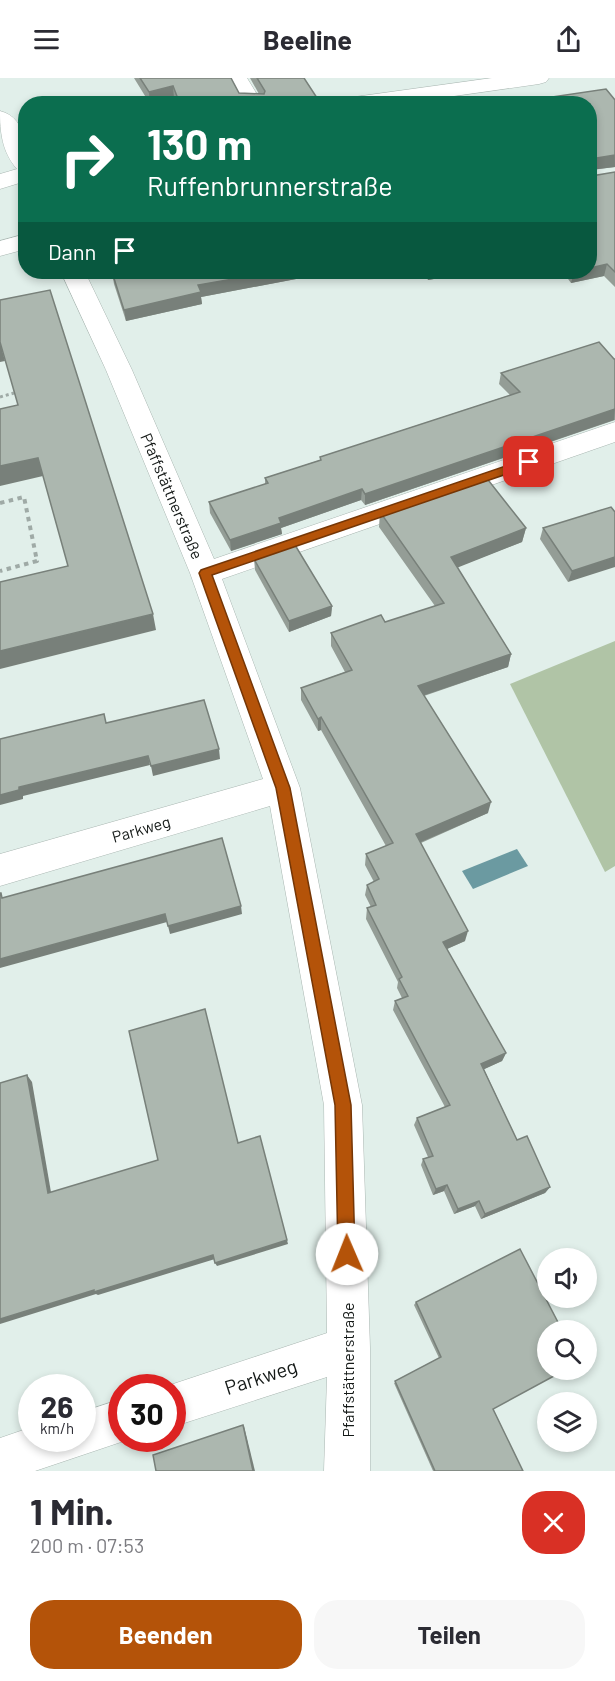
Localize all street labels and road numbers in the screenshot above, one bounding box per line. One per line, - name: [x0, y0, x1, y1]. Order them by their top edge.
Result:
- street label: Pfaffstättnerstraße: [137, 430, 208, 562]
- street label: Parkweg: [110, 811, 172, 846]
- street label: Pfaffstättnerstraße: [338, 1302, 357, 1438]
- street label: Parkweg: [221, 1353, 300, 1399]

